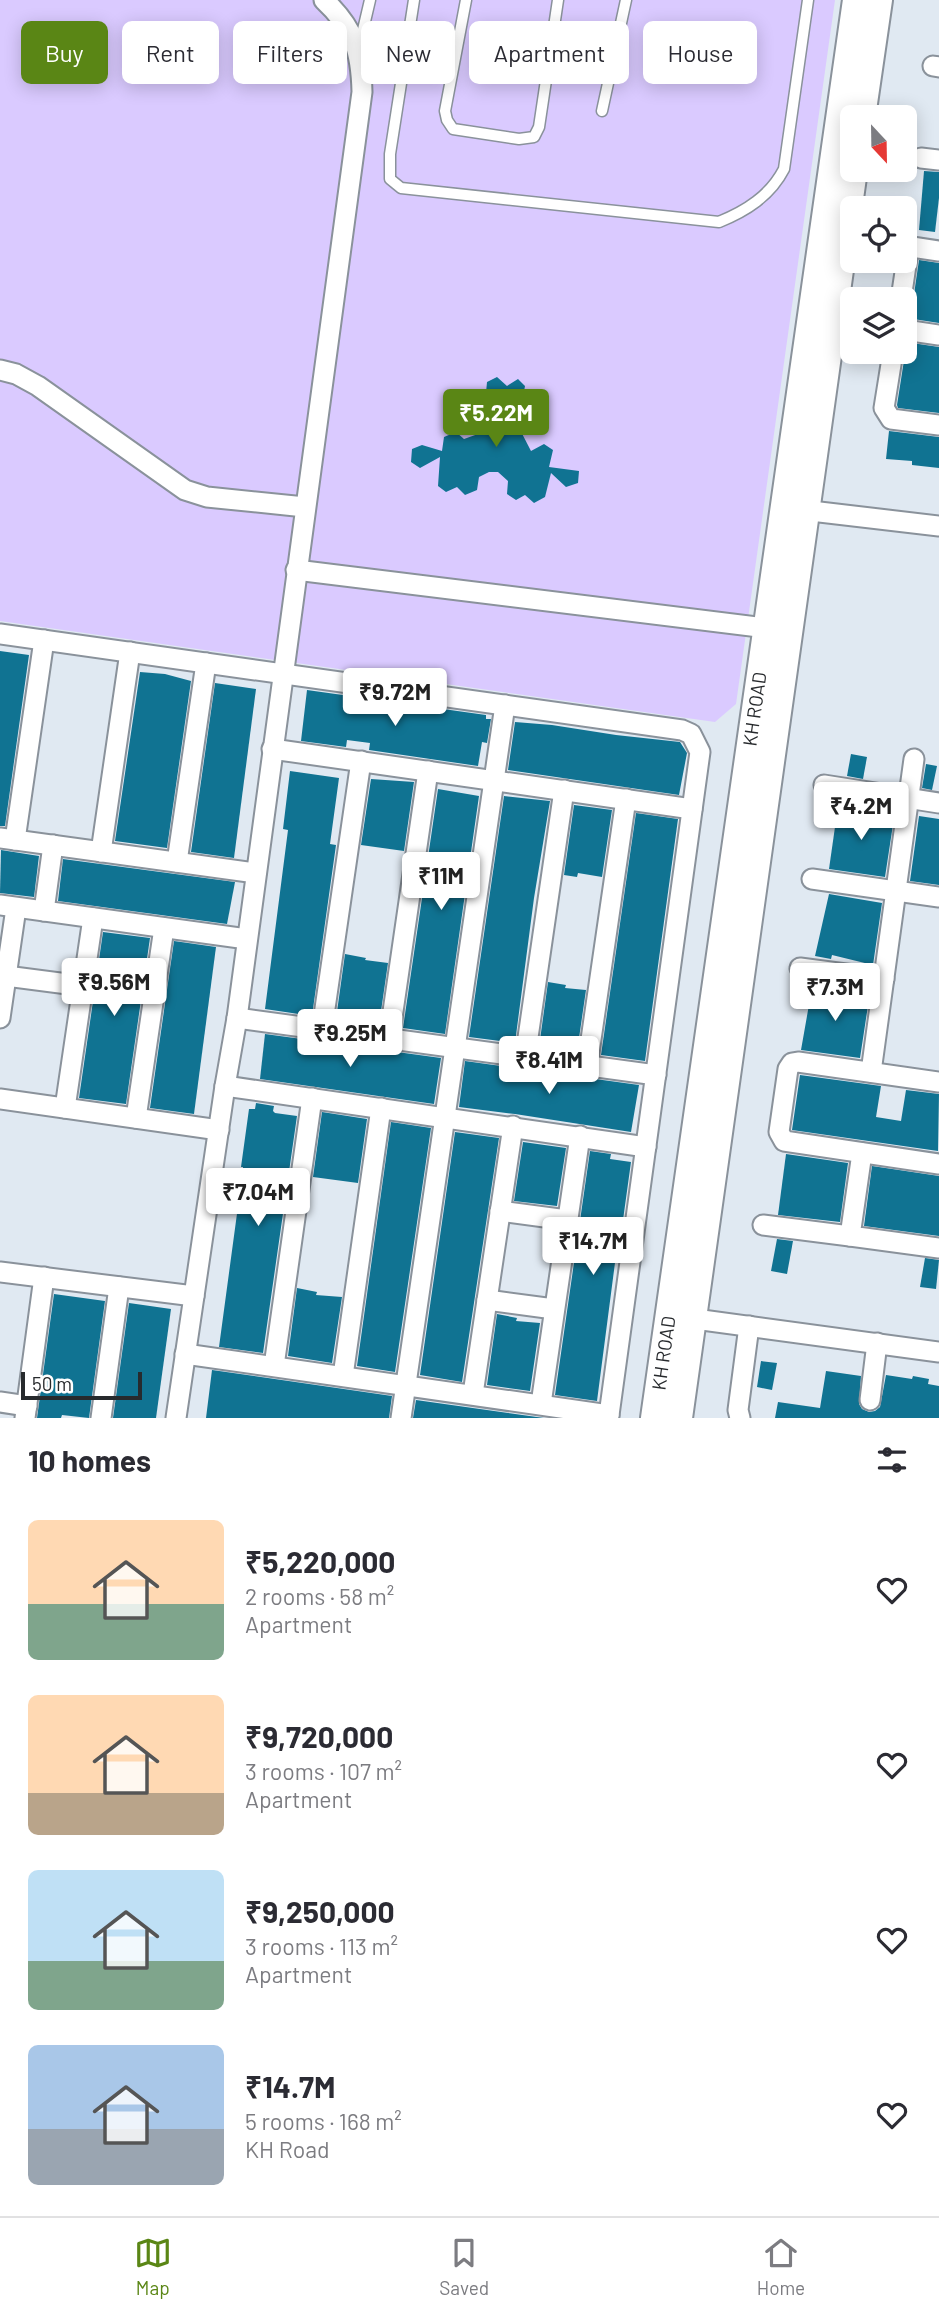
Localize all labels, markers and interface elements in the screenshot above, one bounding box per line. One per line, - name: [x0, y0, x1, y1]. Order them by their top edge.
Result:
- chip: Buy: [21, 21, 108, 84]
- chip: Rent: [122, 21, 219, 84]
- chip: Filters: [233, 21, 347, 84]
- chip: New: [361, 21, 455, 84]
- chip: Apartment: [469, 21, 629, 84]
- chip: House: [643, 21, 757, 84]
- north arrow: [840, 105, 917, 182]
- map controls: [840, 105, 917, 364]
- button: locate: [840, 196, 917, 273]
- button: layers: [840, 287, 917, 364]
- pin: ₹5.22M: [439, 390, 553, 449]
- text: ₹5.22M: [459, 398, 533, 426]
- pin: ₹9.72M: [338, 668, 452, 728]
- street label: KH ROAD: [737, 670, 771, 748]
- text: ₹9.72M: [359, 677, 431, 705]
- pin: ₹4.2M: [812, 782, 910, 842]
- text: ₹4.2M: [830, 791, 892, 819]
- pin: ₹11M: [400, 852, 482, 912]
- text: ₹11M: [418, 861, 464, 889]
- pin: ₹9.56M: [57, 958, 171, 1018]
- pin: ₹7.3M: [786, 964, 884, 1023]
- text: ₹9.56M: [78, 967, 150, 995]
- text: ₹7.3M: [806, 972, 864, 1000]
- pin: ₹9.25M: [293, 1010, 407, 1069]
- text: ₹9.25M: [313, 1018, 387, 1046]
- pin: ₹8.41M: [492, 1036, 606, 1096]
- text: ₹8.41M: [515, 1045, 583, 1073]
- pin: ₹7.04M: [201, 1168, 315, 1228]
- text: ₹7.04M: [222, 1177, 294, 1205]
- pin: ₹14.7M: [536, 1218, 650, 1277]
- text: ₹14.7M: [558, 1226, 628, 1254]
- street label: KH ROAD: [646, 1314, 680, 1392]
- scale bar: [21, 1369, 142, 1401]
- text: 50 m: [32, 1372, 72, 1395]
- icon: filters: [873, 1441, 911, 1479]
- text: 10 homes: [28, 1442, 151, 1478]
- text: ₹5,220,000: [245, 1543, 395, 1579]
- icon: home: [84, 1548, 168, 1632]
- icon: heart: [873, 1571, 911, 1609]
- text: 2 rooms · 58 m²: [245, 1582, 394, 1610]
- text: Apartment: [245, 1610, 352, 1638]
- text: ₹9,720,000: [245, 1718, 393, 1754]
- icon: home: [84, 1723, 168, 1807]
- icon: heart: [873, 1746, 911, 1784]
- text: 3 rooms · 107 m²: [245, 1757, 402, 1785]
- text: Apartment: [245, 1785, 352, 1813]
- text: ₹9,250,000: [245, 1893, 395, 1929]
- icon: home: [84, 1898, 168, 1982]
- icon: heart: [873, 1921, 911, 1959]
- text: 3 rooms · 113 m²: [245, 1932, 398, 1960]
- text: Apartment: [245, 1960, 352, 1988]
- text: ₹14.7M: [245, 2068, 335, 2104]
- icon: home: [84, 2073, 168, 2157]
- icon: heart: [873, 2096, 911, 2134]
- text: 5 rooms · 168 m²: [245, 2107, 402, 2135]
- text: KH Road: [245, 2135, 330, 2163]
- tab: Map: [134, 2234, 172, 2299]
- tab: Saved: [439, 2234, 489, 2299]
- tab: Home: [757, 2234, 805, 2299]

